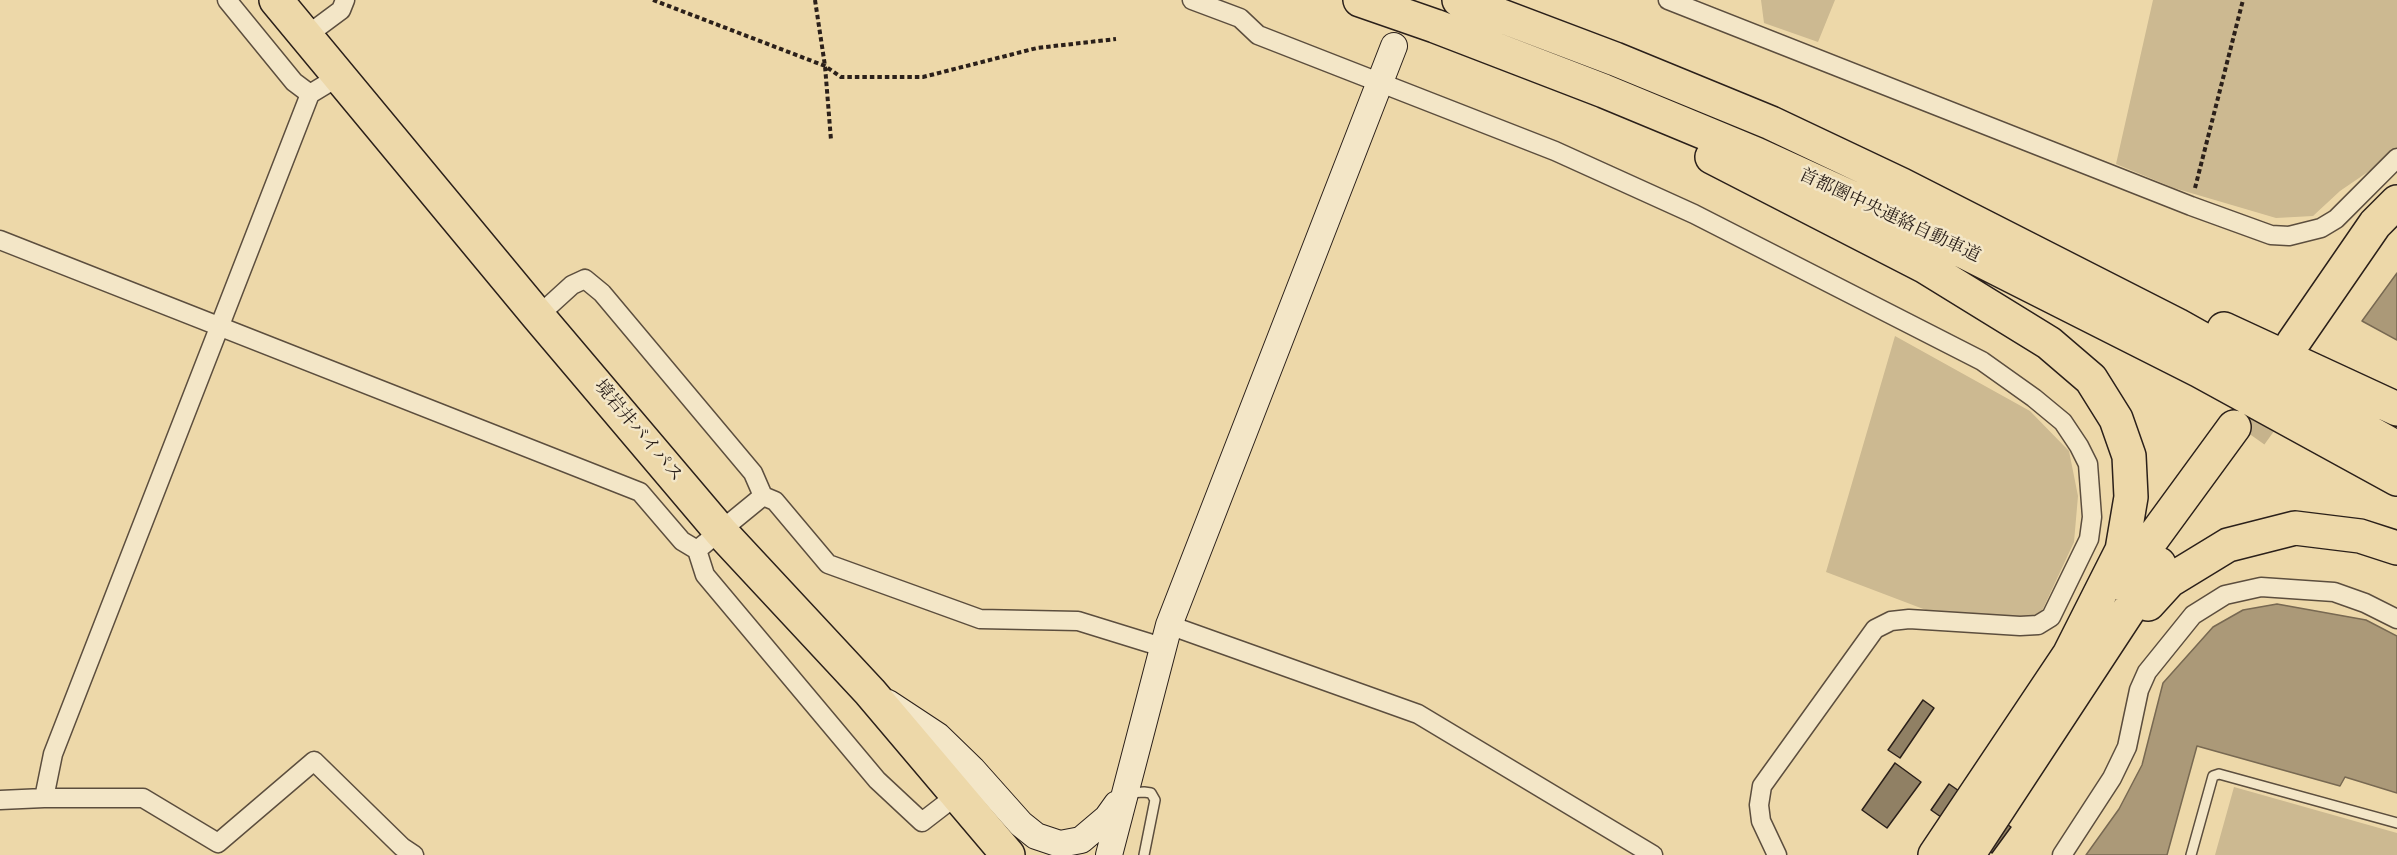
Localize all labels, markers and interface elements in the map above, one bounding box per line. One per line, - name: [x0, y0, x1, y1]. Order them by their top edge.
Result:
- street label: 首都圏中央連絡自動車道: [1795, 165, 1983, 269]
- street label: 境岩井バイパス: [588, 377, 686, 487]

